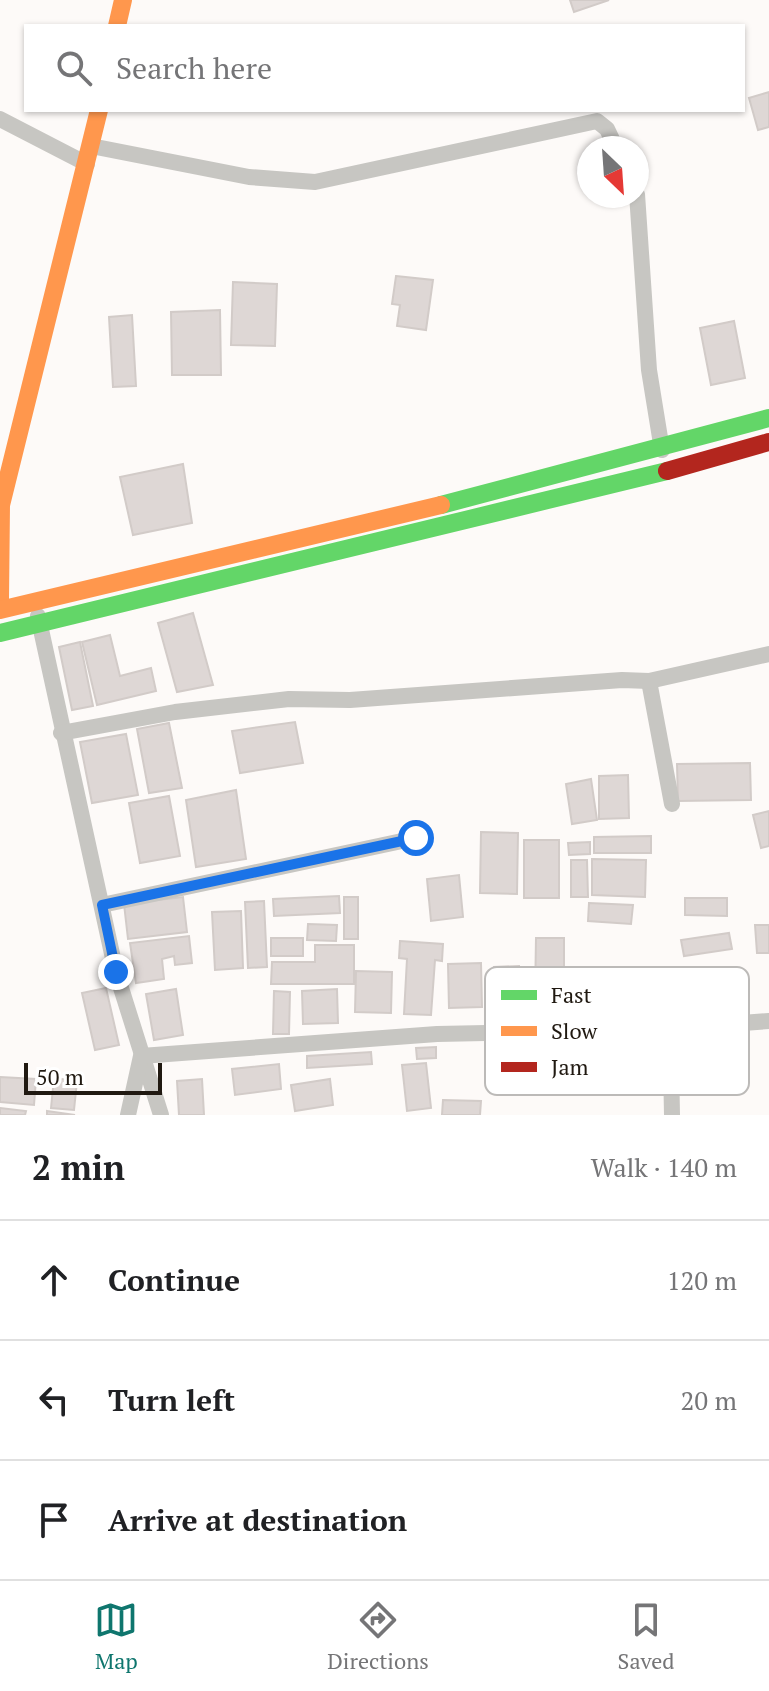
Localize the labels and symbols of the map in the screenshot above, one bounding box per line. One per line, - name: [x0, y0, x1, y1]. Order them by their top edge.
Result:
- north arrow: [577, 136, 649, 208]
- route start: [398, 820, 434, 856]
- route end: [98, 954, 134, 990]
- legend: [485, 967, 749, 1095]
- text: Fast: [551, 980, 592, 1009]
- text: Slow: [551, 1016, 598, 1045]
- text: Jam: [551, 1052, 589, 1081]
- scale bar: [24, 1059, 162, 1095]

